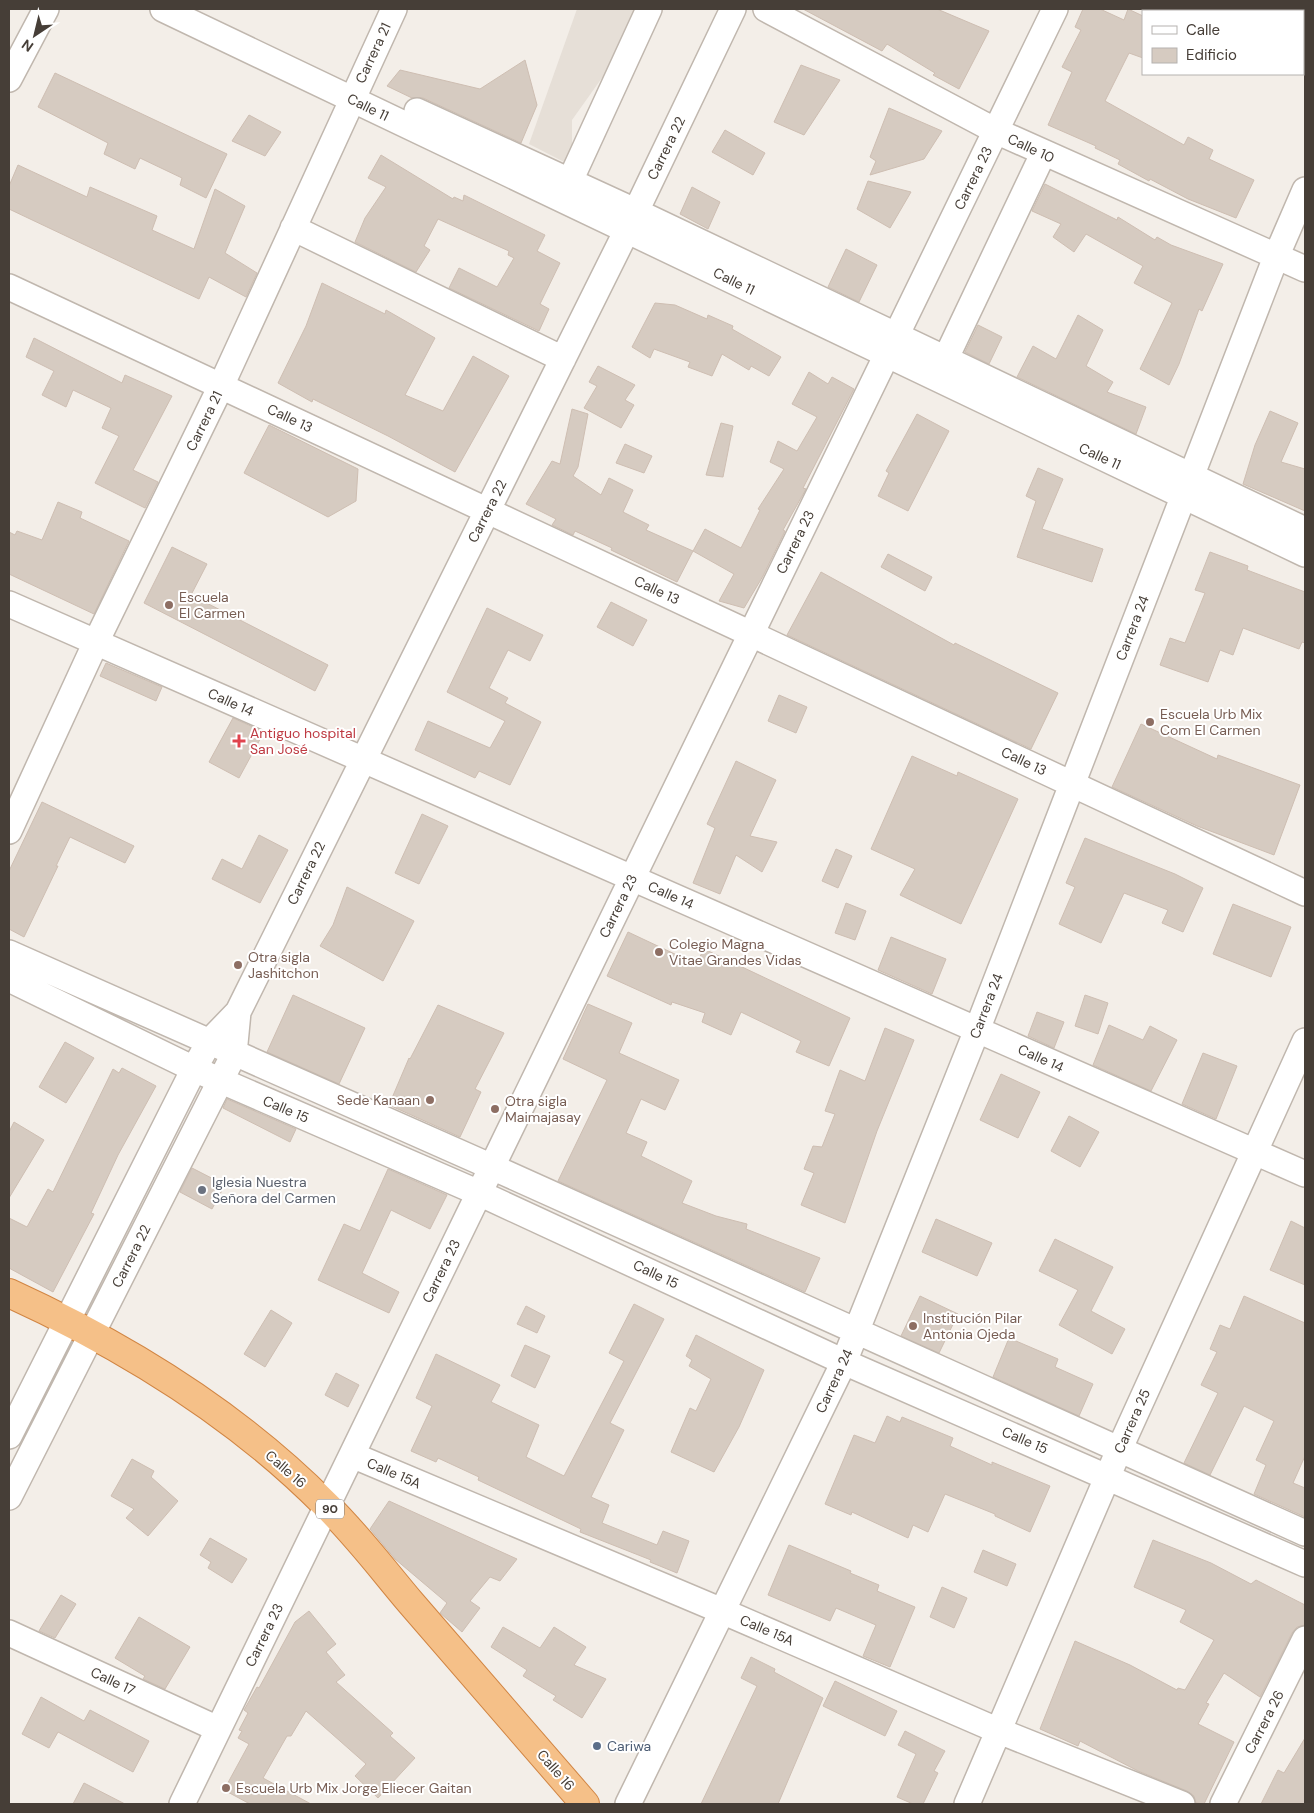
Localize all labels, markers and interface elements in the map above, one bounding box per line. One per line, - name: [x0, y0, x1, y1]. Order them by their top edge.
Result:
- north arrow: [10, 10, 60, 60]
- legend: [1142, 10, 1304, 75]
- street label: Carrera 21: [351, 20, 395, 86]
- text: Calle: [1186, 20, 1220, 40]
- text: N: [18, 35, 37, 56]
- text: Edificio: [1186, 45, 1237, 65]
- street label: Calle 11: [344, 89, 392, 125]
- street label: Carrera 22: [643, 113, 689, 183]
- street label: Calle 10: [1005, 129, 1057, 167]
- street label: Carrera 23: [950, 143, 996, 213]
- street label: Calle 11: [710, 263, 758, 299]
- street label: Carrera 21: [182, 388, 226, 454]
- street label: Calle 13: [264, 400, 316, 436]
- street label: Calle 11: [1076, 438, 1124, 474]
- street label: Carrera 22: [463, 476, 511, 546]
- street label: Carrera 23: [772, 507, 818, 577]
- street label: Calle 13: [631, 572, 683, 608]
- place label: Escuela El Carmen: [179, 588, 245, 622]
- street label: Carrera 24: [1111, 592, 1153, 663]
- marker: Escuela El Carmen: [163, 599, 175, 611]
- street label: Calle 14: [205, 684, 257, 720]
- place label: Escuela Urb Mix Com El Carmen: [1160, 705, 1262, 739]
- marker: Escuela Urb Mix Com El Carmen: [1144, 716, 1156, 728]
- place label: Antiguo hospital San José: [250, 724, 356, 758]
- marker: Antiguo hospital San José: [232, 734, 246, 748]
- street label: Calle 13: [998, 743, 1050, 779]
- street label: Carrera 22: [283, 838, 329, 908]
- street label: Carrera 23: [595, 871, 641, 941]
- street label: Calle 14: [645, 877, 697, 913]
- place label: Colegio Magna Vitae Grandes Vidas: [669, 935, 802, 969]
- marker: Colegio Magna Vitae Grandes Vidas: [653, 946, 665, 958]
- place label: Otra sigla Jashitchon: [248, 948, 319, 982]
- marker: Otra sigla Jashitchon: [232, 959, 244, 971]
- street label: Carrera 24: [965, 970, 1007, 1041]
- street label: Calle 14: [1015, 1040, 1067, 1076]
- street label: Calle 15: [260, 1091, 312, 1127]
- place label: Sede Kanaan: [337, 1091, 420, 1109]
- place label: Otra sigla Maimajasay: [505, 1092, 581, 1126]
- marker: Sede Kanaan: [424, 1094, 436, 1106]
- marker: Otra sigla Maimajasay: [489, 1103, 501, 1115]
- place label: Iglesia Nuestra Señora del Carmen: [212, 1173, 336, 1207]
- marker: Iglesia Nuestra Señora del Carmen: [196, 1184, 208, 1196]
- street label: Carrera 22: [107, 1221, 155, 1291]
- street label: Carrera 23: [418, 1236, 464, 1306]
- street label: Calle 15: [630, 1256, 682, 1292]
- place label: Institución Pilar Antonia Ojeda: [923, 1309, 1022, 1343]
- marker: Institución Pilar Antonia Ojeda: [907, 1320, 919, 1332]
- street label: Carrera 24: [811, 1346, 857, 1416]
- street label: Carrera 25: [1110, 1386, 1154, 1456]
- street label: Calle 15: [999, 1422, 1051, 1458]
- street label: Calle 16: [262, 1446, 310, 1492]
- street label: Calle 15A: [364, 1454, 424, 1492]
- road number: 90: [316, 1500, 344, 1518]
- street label: Carrera 23: [241, 1600, 287, 1670]
- street label: Calle 15A: [737, 1611, 797, 1649]
- street label: Calle 17: [88, 1663, 138, 1699]
- street label: Carrera 26: [1240, 1687, 1288, 1757]
- place label: Cariwa: [607, 1737, 651, 1755]
- marker: Cariwa: [591, 1740, 603, 1752]
- street label: Calle 16: [533, 1746, 579, 1794]
- place label: Escuela Urb Mix Jorge Eliecer Gaitan: [236, 1779, 472, 1797]
- marker: Escuela Urb Mix Jorge Eliecer Gaitan: [220, 1782, 232, 1794]

